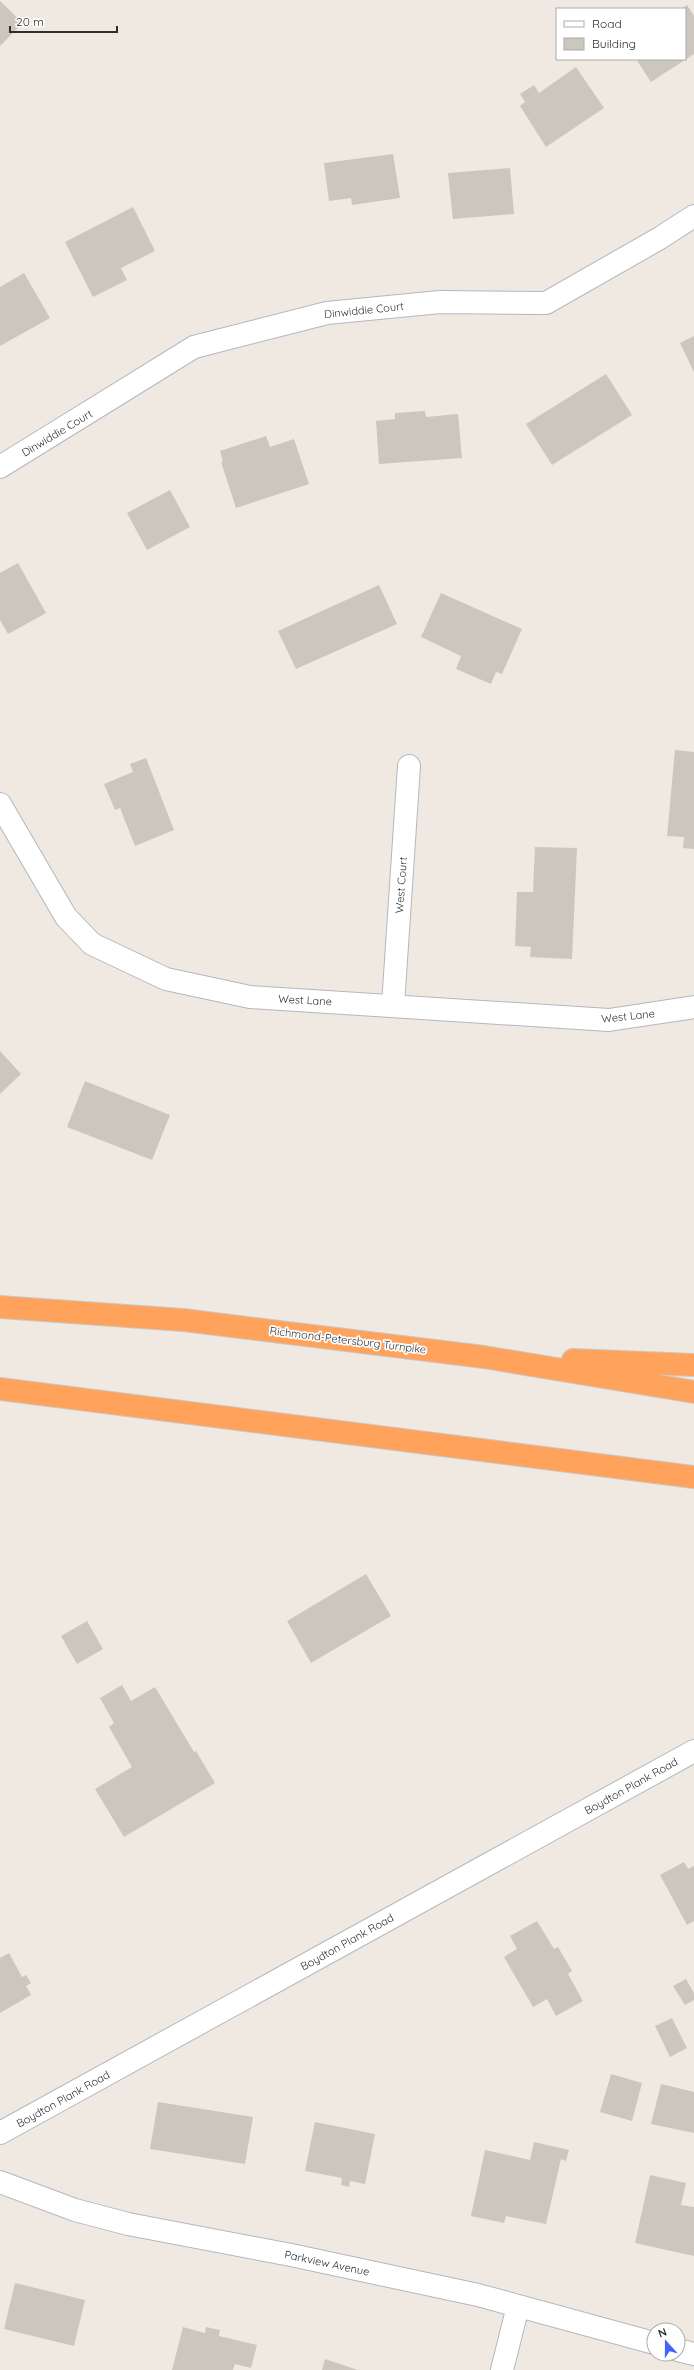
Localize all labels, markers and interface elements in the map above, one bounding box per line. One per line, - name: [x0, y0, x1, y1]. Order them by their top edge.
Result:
- scale bar: [10, 8, 117, 34]
- legend: [556, 8, 686, 60]
- text: 20 m: [16, 14, 44, 29]
- text: Road: [592, 16, 622, 31]
- text: Building: [592, 36, 636, 51]
- street label: Dinwiddie Court: [323, 299, 405, 321]
- street label: Dinwiddie Court: [19, 406, 95, 460]
- street label: West Court: [392, 856, 410, 914]
- street label: West Lane: [278, 992, 332, 1008]
- street label: West Lane: [601, 1006, 655, 1026]
- street label: Richmond-Petersburg Turnpike: [269, 1323, 427, 1357]
- street label: Boydton Plank Road: [582, 1755, 680, 1817]
- street label: Boydton Plank Road: [298, 1911, 396, 1973]
- street label: Boydton Plank Road: [14, 2068, 112, 2130]
- street label: Parkview Avenue: [283, 2247, 371, 2279]
- north arrow: [646, 2322, 686, 2362]
- text: N: [656, 2325, 669, 2341]

